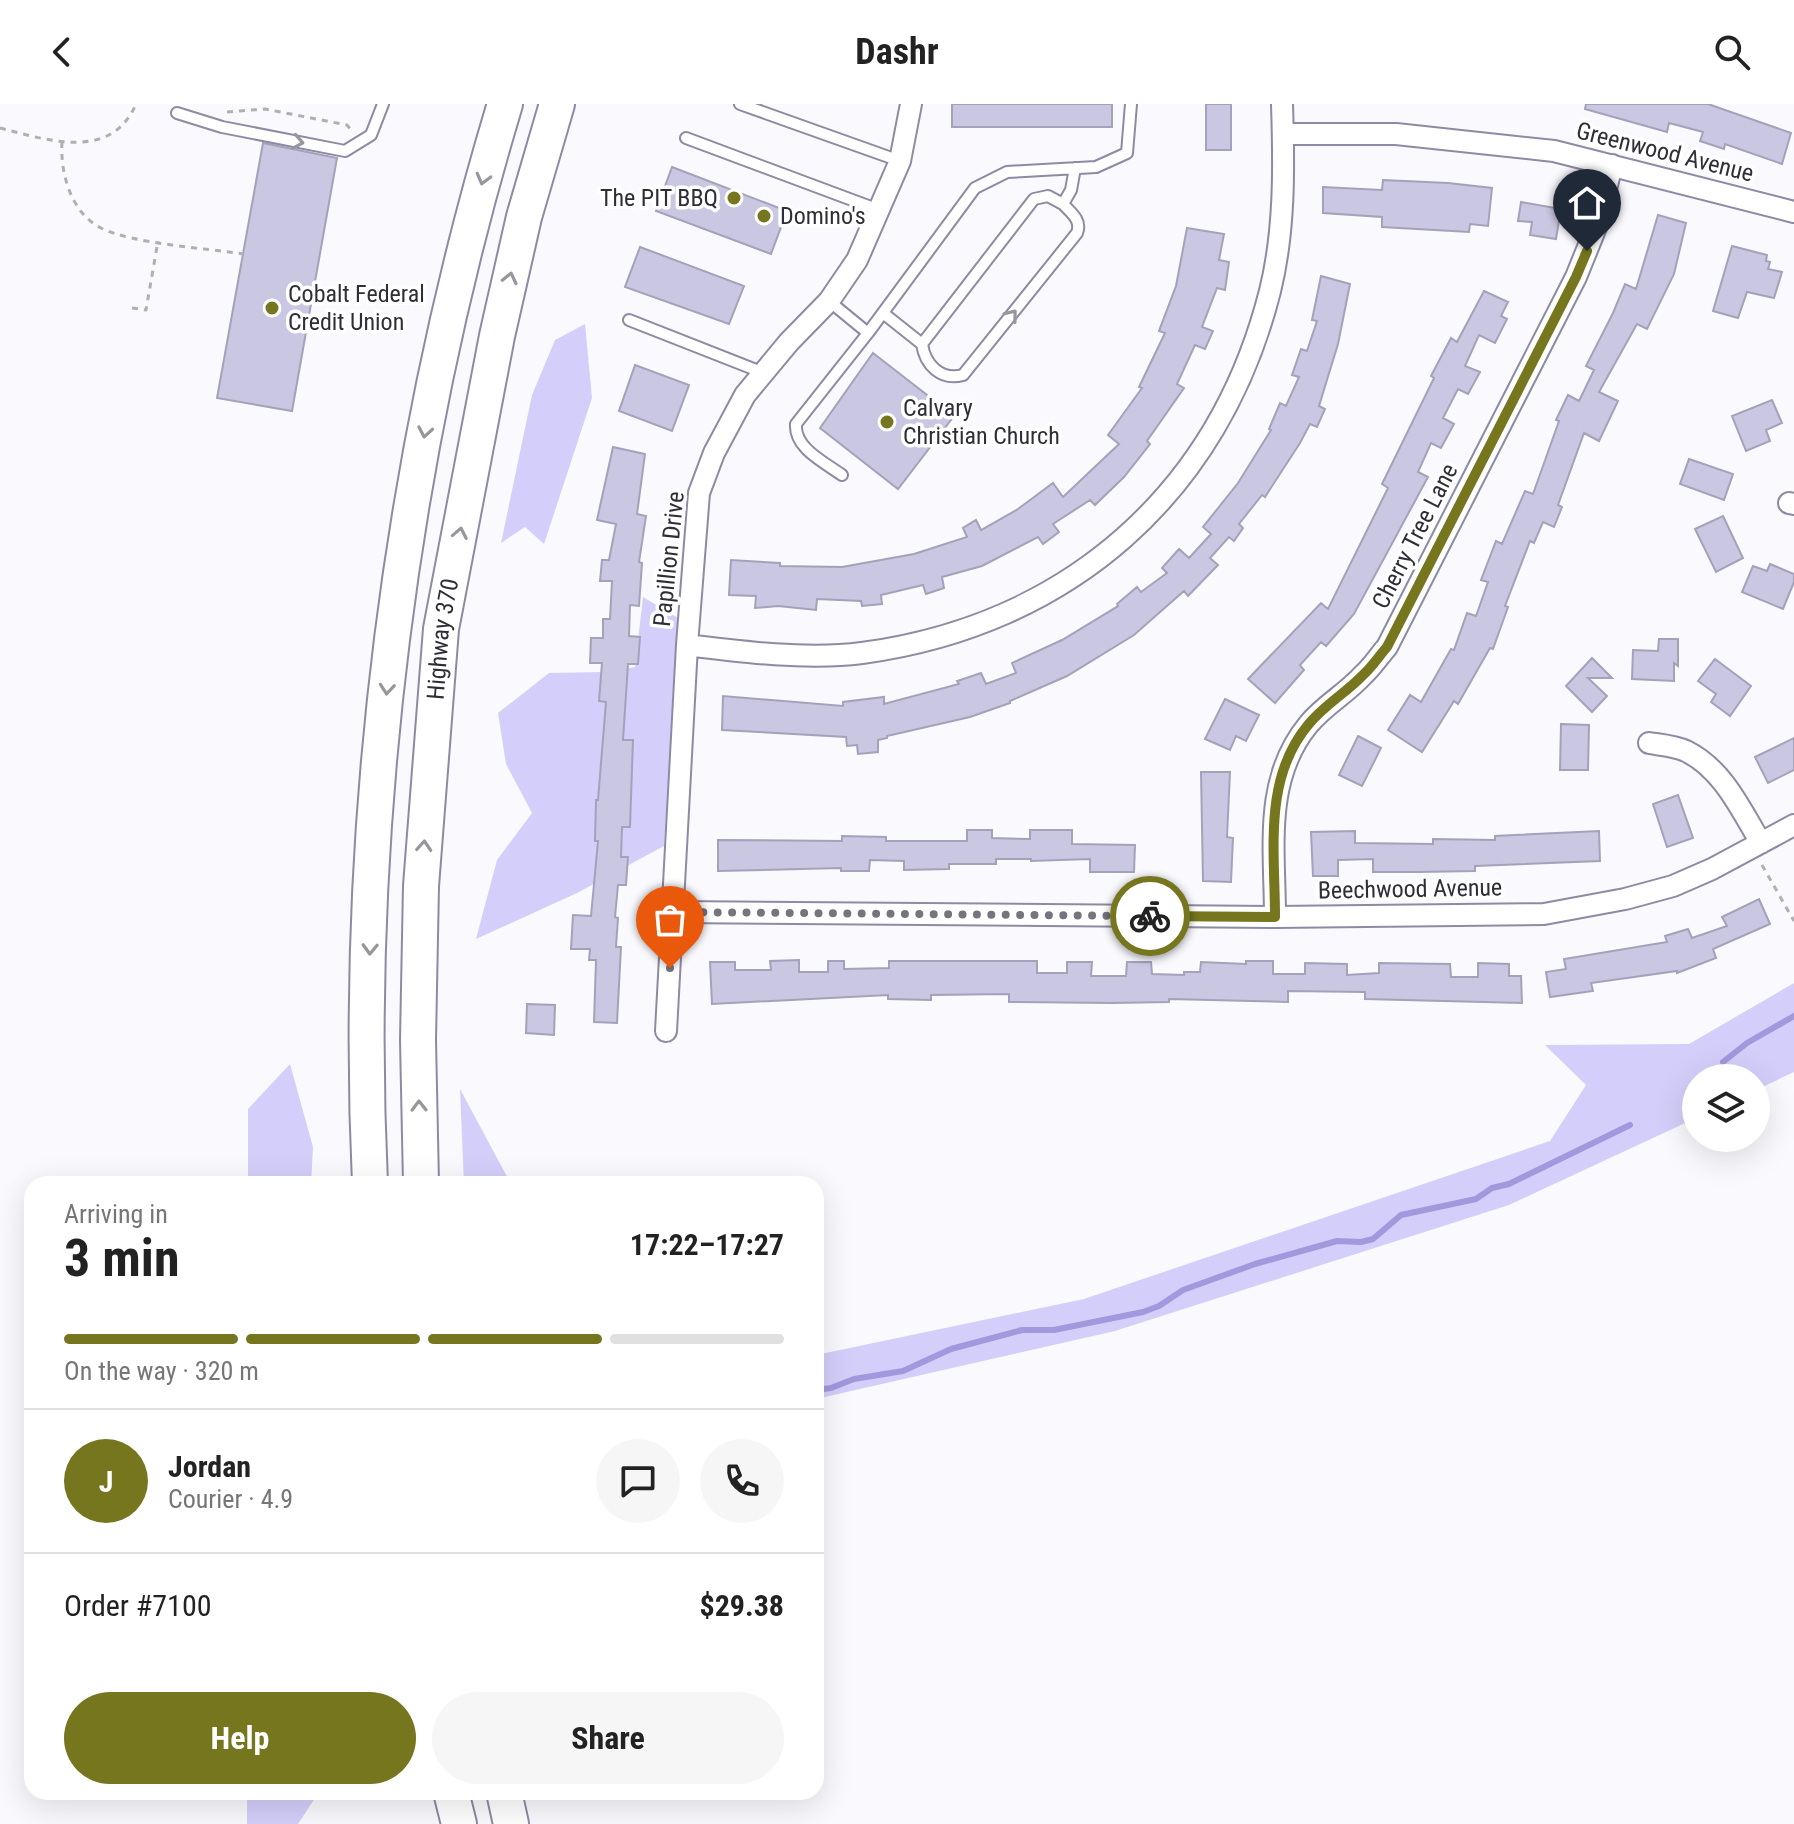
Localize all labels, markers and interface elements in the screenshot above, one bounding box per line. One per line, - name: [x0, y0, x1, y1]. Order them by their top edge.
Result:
- icon: back: [40, 30, 84, 74]
- icon: search: [1710, 30, 1754, 74]
- text: Dashr: [855, 31, 939, 73]
- street label: Greenwood Avenue: [1574, 116, 1756, 188]
- one-way arrow: [291, 133, 305, 150]
- pin: [1553, 169, 1621, 251]
- one-way arrow: [476, 171, 493, 185]
- icon: home: [1565, 181, 1609, 225]
- place label: The PIT BBQ: [600, 184, 718, 212]
- marker: The PIT BBQ: [725, 189, 743, 207]
- place label: Domino's: [780, 202, 866, 230]
- marker: Domino's: [755, 207, 773, 225]
- one-way arrow: [501, 271, 518, 285]
- place label: Cobalt Federal Credit Union: [288, 280, 425, 336]
- marker: Cobalt Federal Credit Union: [263, 299, 281, 317]
- one-way arrow: [1002, 309, 1017, 324]
- place label: Calvary Christian Church: [903, 394, 1060, 450]
- marker: Calvary Christian Church: [878, 413, 896, 431]
- one-way arrow: [417, 425, 434, 439]
- street label: Cherry Tree Lane: [1366, 459, 1464, 613]
- street label: Papillion Drive: [648, 490, 690, 628]
- one-way arrow: [451, 526, 468, 540]
- street label: Highway 370: [422, 576, 464, 701]
- one-way arrow: [379, 683, 396, 696]
- one-way arrow: [415, 839, 432, 852]
- street label: Beechwood Avenue: [1318, 873, 1502, 905]
- courier: [1110, 876, 1190, 956]
- pin: [636, 886, 704, 968]
- icon: bike: [1128, 894, 1172, 938]
- icon: bag: [648, 898, 692, 942]
- one-way arrow: [361, 943, 378, 956]
- map controls: [1682, 1064, 1770, 1152]
- button: layers: [1682, 1064, 1770, 1152]
- one-way arrow: [410, 1099, 427, 1112]
- text: Arriving in: [64, 1199, 168, 1229]
- text: 17:22–17:27: [630, 1227, 784, 1262]
- text: 3 min: [64, 1228, 180, 1289]
- text: On the way · 320 m: [64, 1356, 259, 1386]
- button: chat: [596, 1439, 680, 1523]
- button: phone: [700, 1439, 784, 1523]
- text: Jordan: [168, 1449, 251, 1484]
- text: J: [99, 1464, 113, 1499]
- text: Courier · 4.9: [168, 1484, 293, 1514]
- text: Order #7100: [64, 1588, 212, 1623]
- text: $29.38: [699, 1588, 784, 1623]
- button: Help: [64, 1692, 416, 1784]
- button: Share: [432, 1692, 784, 1784]

